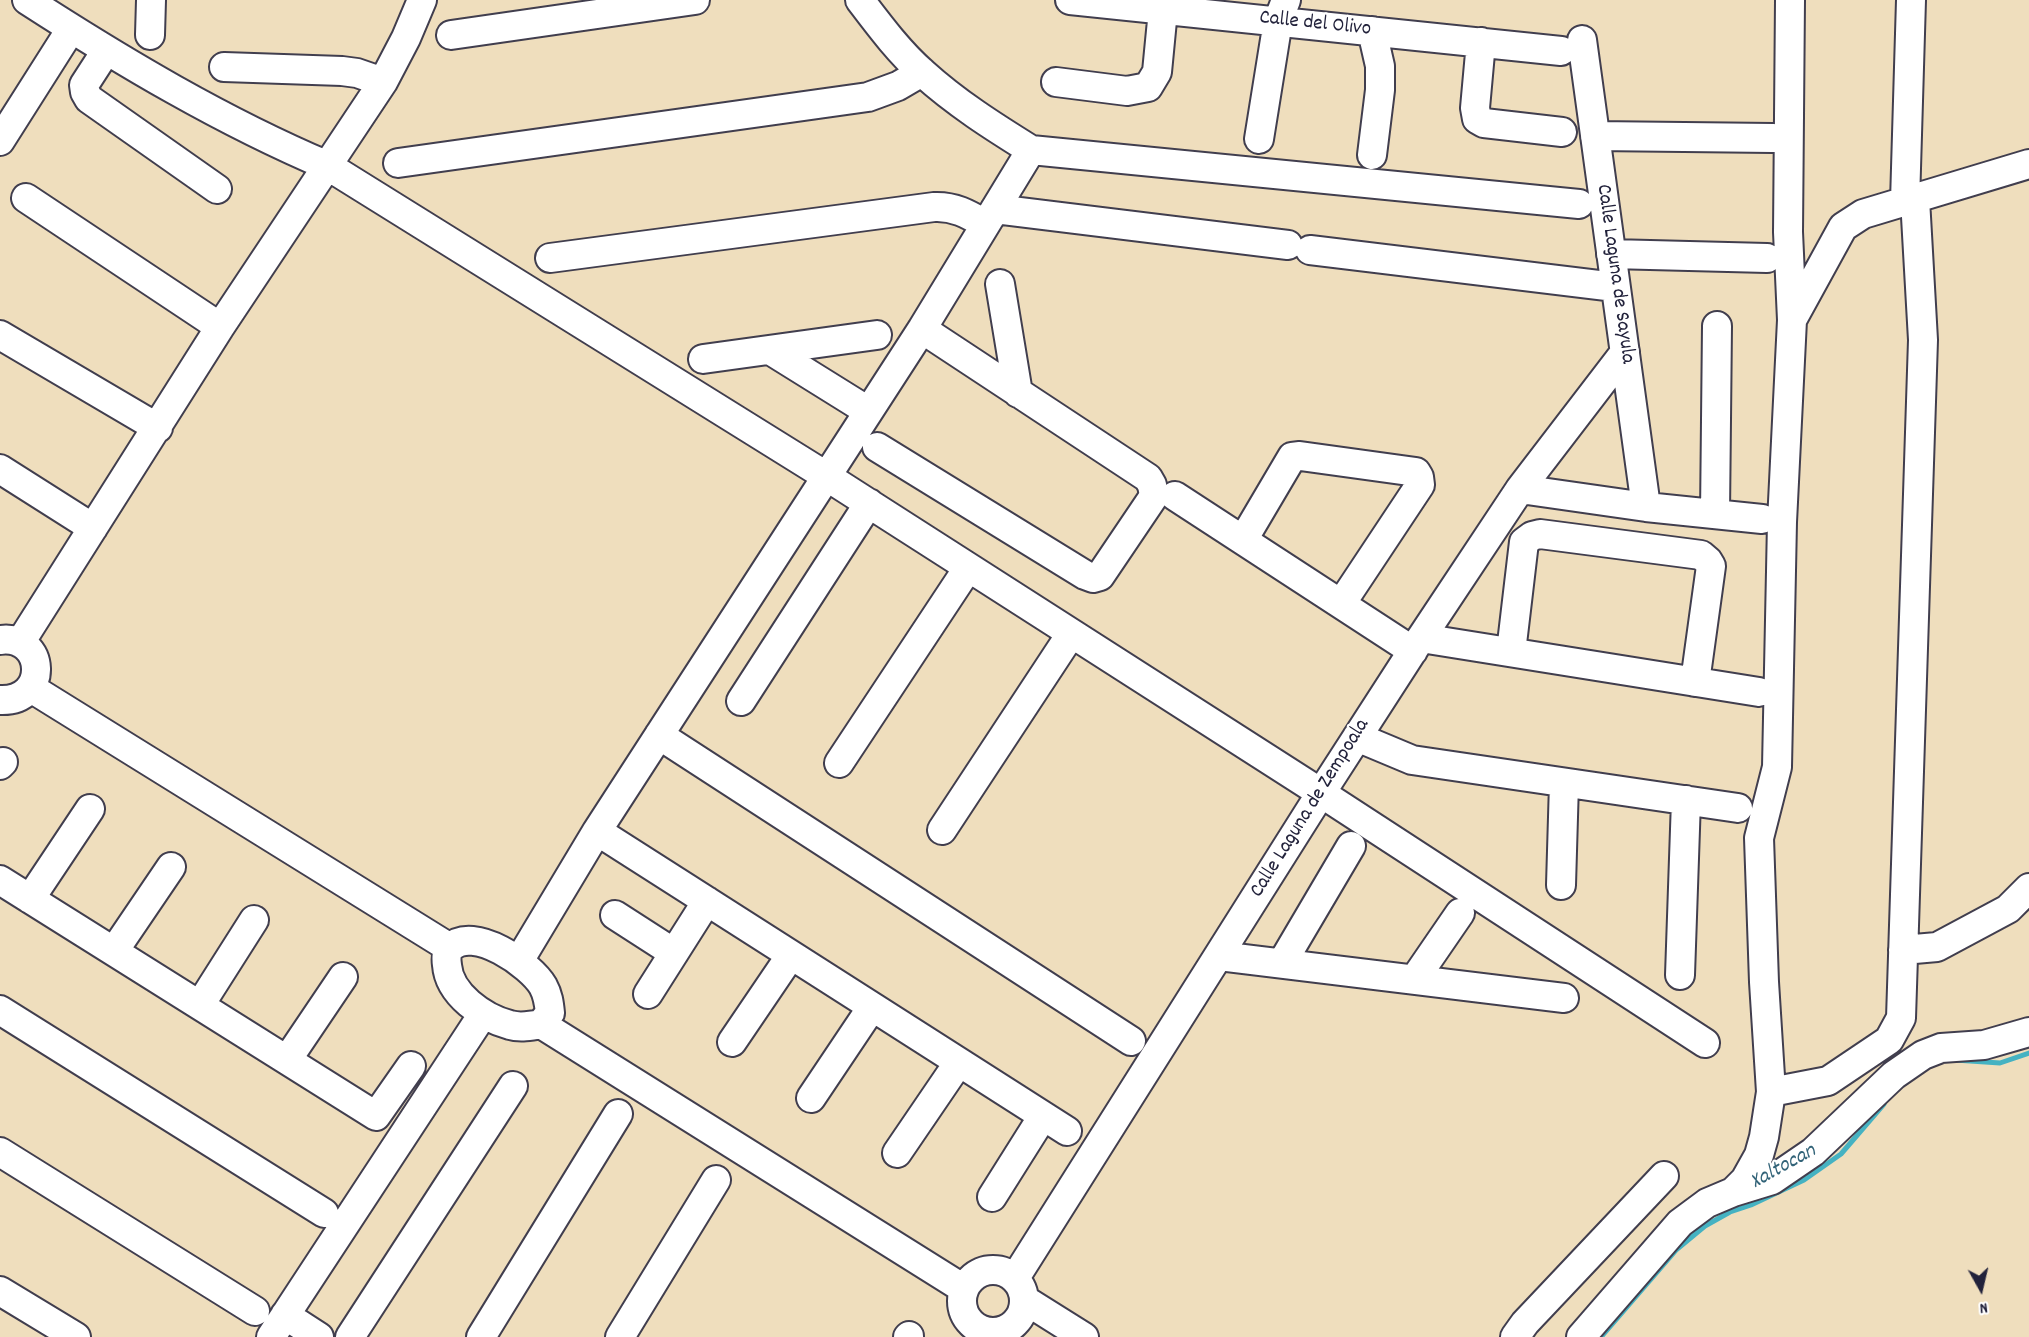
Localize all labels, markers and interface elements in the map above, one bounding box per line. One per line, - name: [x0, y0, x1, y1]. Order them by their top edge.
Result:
- street label: Calle del Olivo: [1258, 7, 1372, 43]
- street label: Calle Laguna de Sayula: [1589, 183, 1639, 365]
- street label: Calle Laguna de Zempoala: [1246, 715, 1376, 903]
- water label: Xaltocan: [1747, 1139, 1821, 1197]
- north arrow: [1951, 1259, 2011, 1319]
- text: N: [1978, 1295, 1989, 1319]

